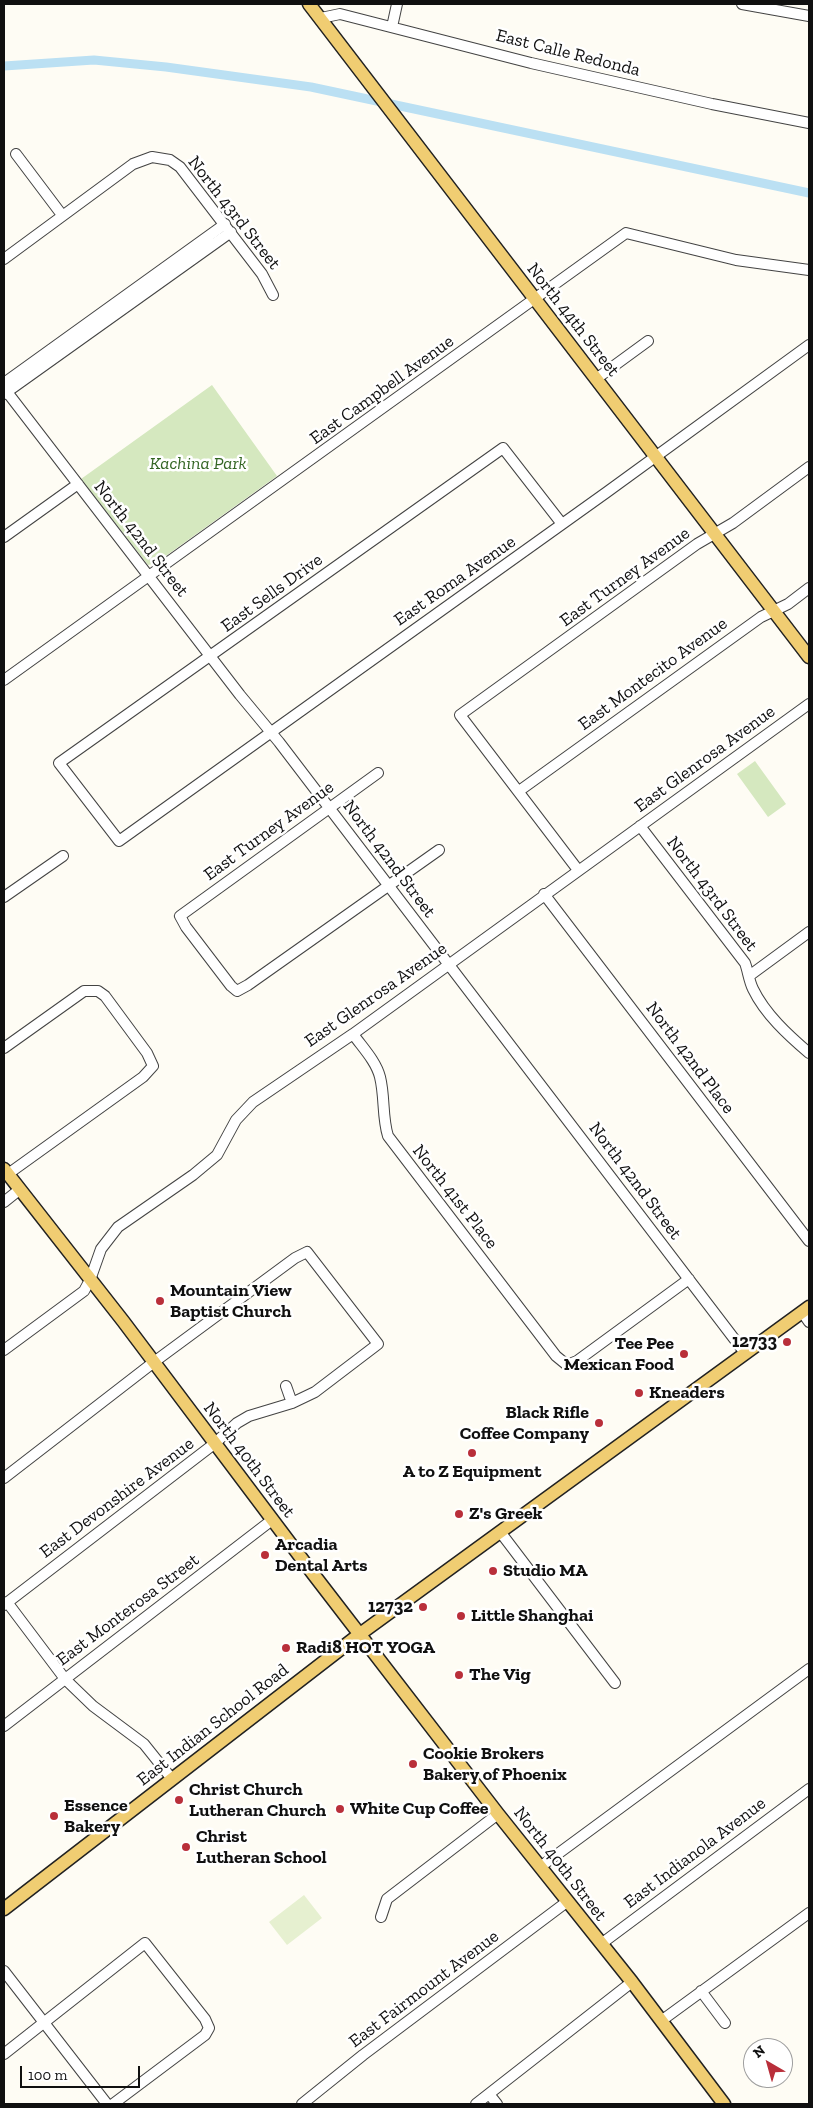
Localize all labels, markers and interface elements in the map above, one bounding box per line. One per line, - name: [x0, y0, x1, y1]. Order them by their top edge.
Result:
- street label: East Calle Redonda: [494, 25, 642, 81]
- street label: North 43rd Street: [183, 152, 285, 274]
- street label: North 44th Street: [522, 259, 624, 381]
- street label: East Campbell Avenue: [306, 331, 458, 449]
- park label: Kachina Park: [149, 453, 247, 475]
- street label: North 42nd Street: [89, 477, 193, 601]
- street label: East Turney Avenue: [556, 523, 694, 631]
- street label: East Roma Avenue: [390, 531, 520, 631]
- street label: East Sells Drive: [217, 549, 327, 637]
- street label: East Montecito Avenue: [574, 613, 732, 735]
- street label: East Glenrosa Avenue: [631, 701, 779, 817]
- street label: East Turney Avenue: [200, 777, 338, 885]
- street label: North 42nd Street: [338, 796, 440, 922]
- street label: North 43rd Street: [662, 832, 762, 956]
- street label: East Glenrosa Avenue: [301, 938, 451, 1052]
- street label: North 42nd Place: [641, 998, 739, 1118]
- street label: North 42nd Street: [584, 1118, 686, 1244]
- street label: North 41st Place: [408, 1141, 502, 1253]
- place label: Mountain View Baptist Church: [170, 1280, 292, 1322]
- marker: Mountain View Baptist Church: [154, 1295, 166, 1307]
- place label: 12733: [732, 1331, 777, 1353]
- place label: Tee Pee Mexican Food: [564, 1333, 674, 1376]
- marker: 12733: [781, 1336, 793, 1348]
- marker: Tee Pee Mexican Food: [678, 1348, 690, 1360]
- place label: Kneaders: [649, 1382, 725, 1404]
- marker: Kneaders: [633, 1387, 645, 1399]
- street label: North 40th Street: [199, 1398, 299, 1522]
- place label: Black Rifle Coffee Company: [460, 1402, 589, 1445]
- marker: Black Rifle Coffee Company: [593, 1417, 605, 1429]
- street label: East Devonshire Avenue: [36, 1433, 198, 1563]
- marker: A to Z Equipment: [466, 1447, 478, 1459]
- place label: A to Z Equipment: [403, 1461, 541, 1483]
- place label: Z's Greek: [469, 1503, 543, 1525]
- marker: Z's Greek: [453, 1508, 465, 1520]
- place label: Arcadia Dental Arts: [275, 1534, 367, 1576]
- street label: East Monterosa Street: [52, 1549, 204, 1671]
- marker: Arcadia Dental Arts: [259, 1549, 271, 1561]
- place label: Studio MA: [503, 1560, 588, 1582]
- marker: Studio MA: [487, 1565, 499, 1577]
- place label: 12732: [368, 1596, 413, 1618]
- marker: 12732: [417, 1601, 429, 1613]
- place label: Little Shanghai: [471, 1605, 593, 1627]
- marker: Little Shanghai: [455, 1610, 467, 1622]
- place label: Radi8 HOT YOGA: [296, 1637, 435, 1659]
- marker: Radi8 HOT YOGA: [280, 1642, 292, 1654]
- street label: East Indian School Road: [133, 1659, 293, 1791]
- place label: The Vig: [469, 1664, 531, 1686]
- marker: The Vig: [453, 1669, 465, 1681]
- place label: Cookie Brokers Bakery of Phoenix: [423, 1743, 567, 1786]
- marker: Cookie Brokers Bakery of Phoenix: [407, 1758, 419, 1770]
- place label: Christ Church Lutheran Church: [189, 1779, 326, 1822]
- street label: East Indianola Avenue: [620, 1793, 770, 1913]
- marker: Christ Church Lutheran Church: [173, 1794, 185, 1806]
- place label: Essence Bakery: [64, 1795, 128, 1838]
- place label: White Cup Coffee: [350, 1798, 489, 1820]
- marker: White Cup Coffee: [334, 1803, 346, 1815]
- street label: North 40th Street: [509, 1803, 611, 1925]
- marker: Essence Bakery: [48, 1810, 60, 1822]
- place label: Christ Lutheran School: [196, 1826, 327, 1868]
- marker: Christ Lutheran School: [180, 1841, 192, 1853]
- street label: East Fairmount Avenue: [345, 1926, 503, 2052]
- north arrow: [743, 2038, 793, 2088]
- text: N: [750, 2042, 768, 2062]
- scale bar: [22, 2056, 142, 2088]
- text: 100 m: [28, 2066, 67, 2084]

